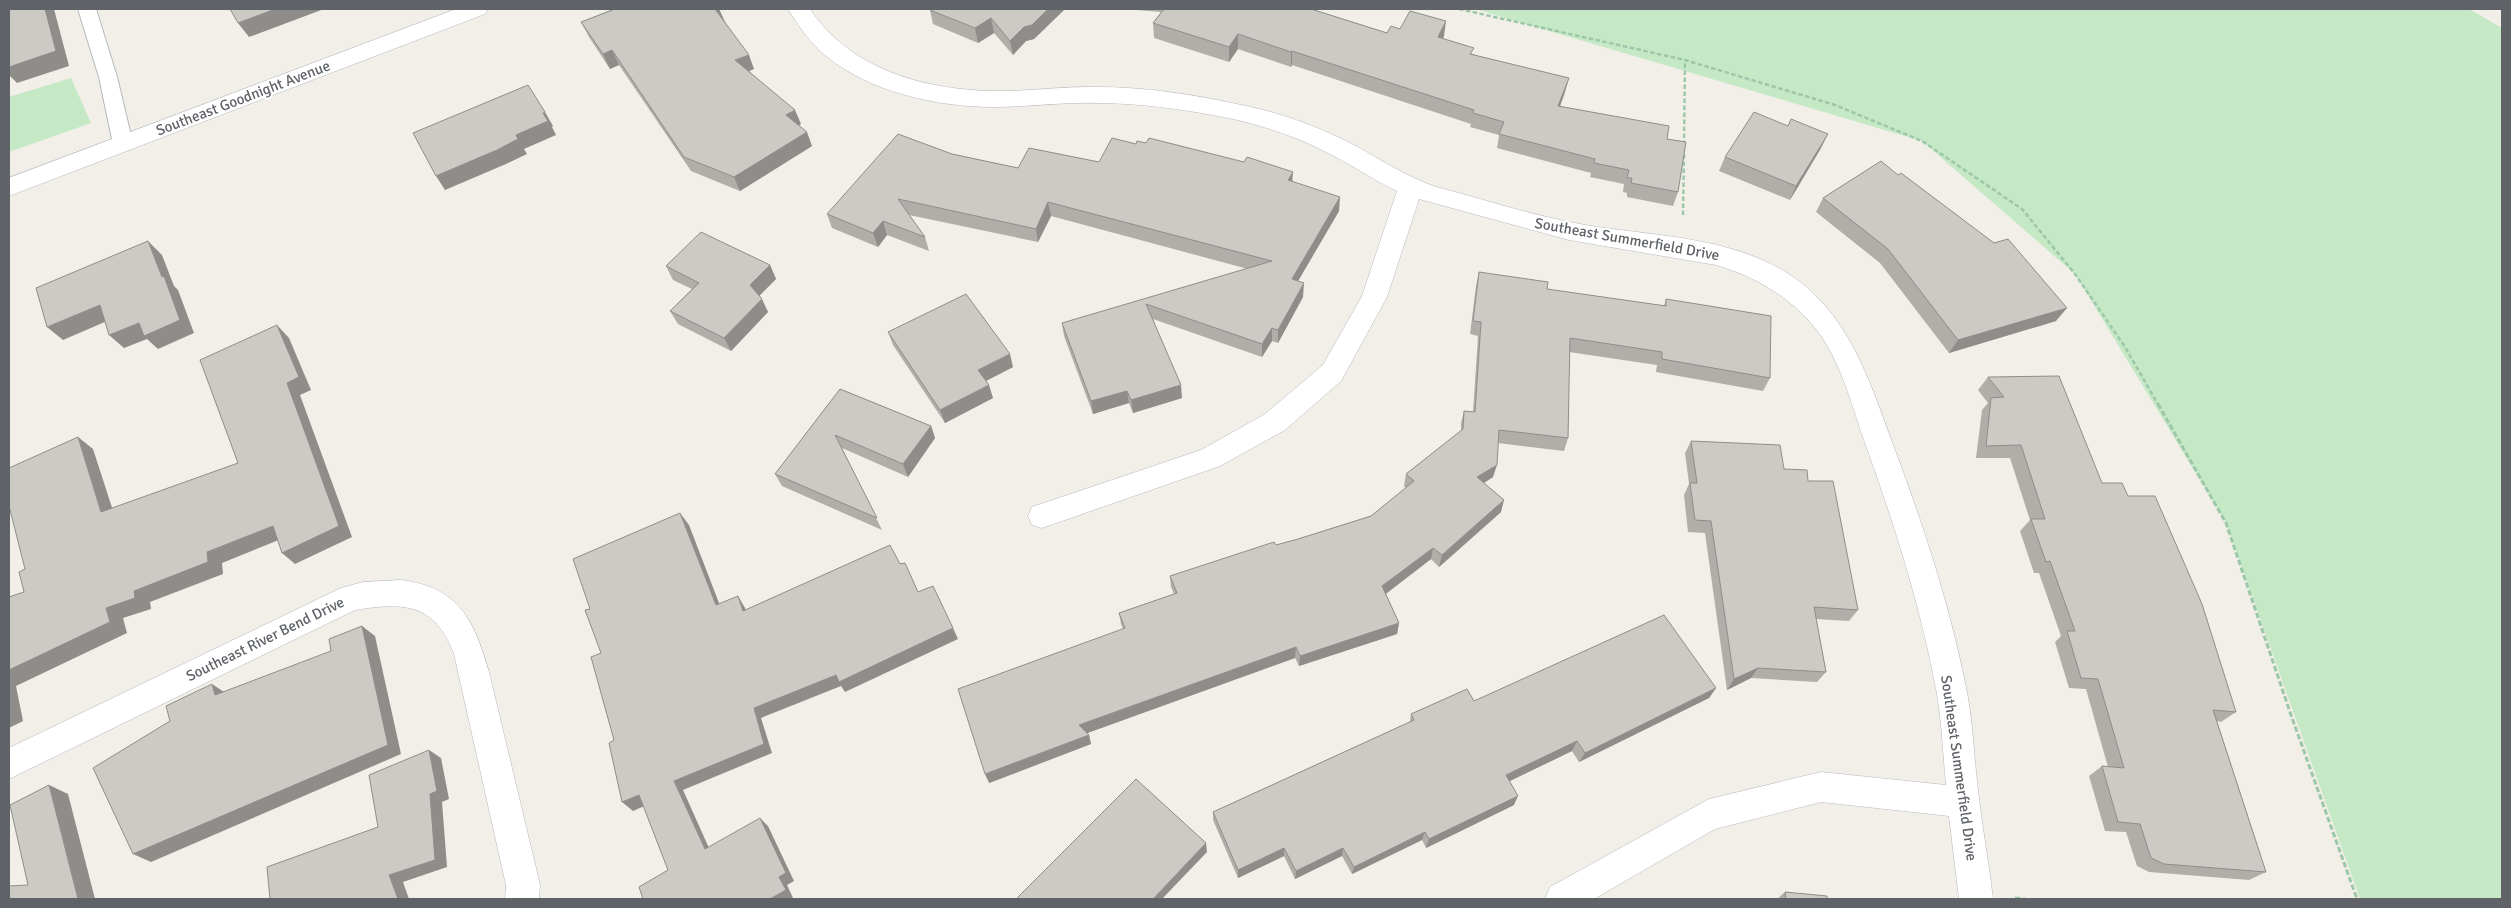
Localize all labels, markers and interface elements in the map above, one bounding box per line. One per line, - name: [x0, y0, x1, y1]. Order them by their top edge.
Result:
- street label: Southeast Goodnight Avenue: [153, 56, 333, 140]
- street label: Southeast Summerfield Drive: [1533, 214, 1721, 264]
- street label: Southeast River Bend Drive: [183, 593, 347, 685]
- street label: Southeast Summerfield Drive: [1937, 674, 1981, 862]

